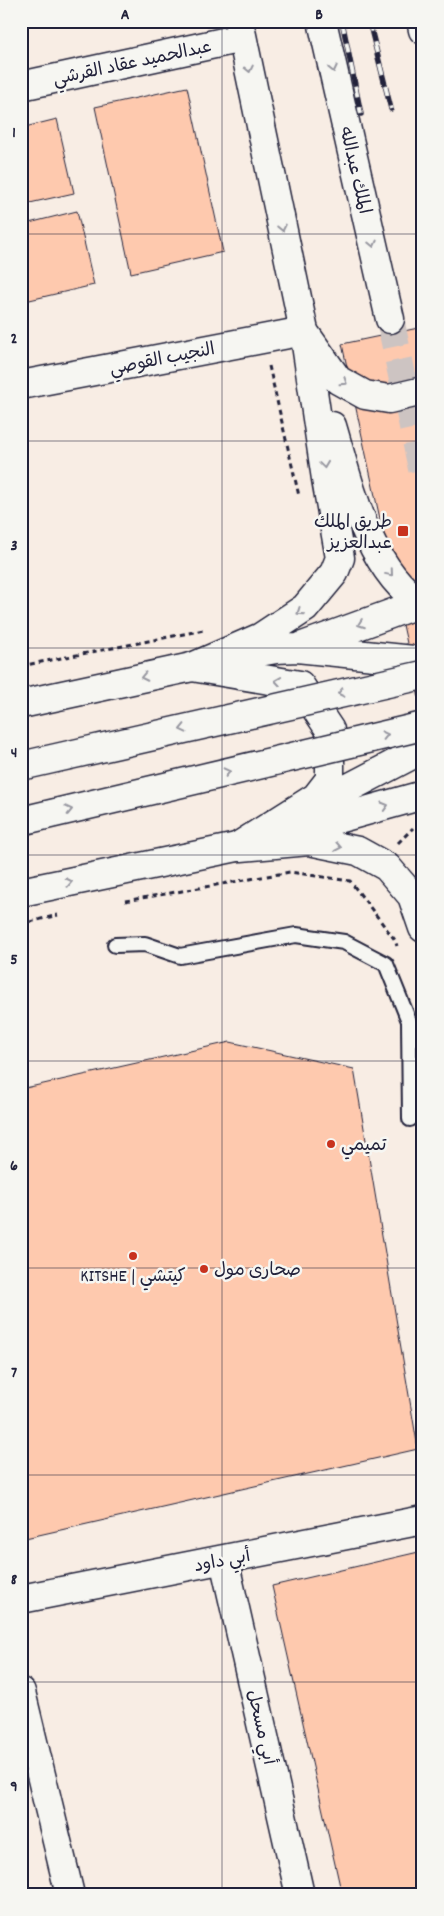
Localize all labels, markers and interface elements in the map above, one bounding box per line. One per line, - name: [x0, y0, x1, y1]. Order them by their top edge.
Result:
- text: A: [121, 4, 130, 27]
- text: B: [315, 4, 323, 27]
- street label: عبدالحميد عقاد القرشي: [51, 35, 214, 94]
- one-way arrow: [327, 64, 338, 73]
- one-way arrow: [243, 65, 254, 73]
- text: 1: [12, 122, 16, 145]
- street label: الملك عبدالله: [331, 124, 376, 217]
- one-way arrow: [276, 224, 287, 232]
- one-way arrow: [367, 240, 378, 249]
- text: 2: [11, 328, 18, 351]
- street label: النجيب القوصي: [108, 338, 217, 384]
- one-way arrow: [339, 376, 348, 386]
- one-way arrow: [318, 461, 328, 470]
- place label: طريق الملك عبدالعزيز: [314, 511, 392, 557]
- marker: طريق الملك عبدالعزيز: [396, 524, 410, 538]
- text: 3: [10, 535, 18, 558]
- one-way arrow: [385, 567, 393, 576]
- one-way arrow: [296, 606, 306, 615]
- one-way arrow: [357, 618, 365, 628]
- one-way arrow: [140, 672, 149, 682]
- one-way arrow: [274, 677, 283, 687]
- one-way arrow: [337, 687, 345, 698]
- one-way arrow: [178, 723, 187, 734]
- one-way arrow: [380, 730, 389, 741]
- text: 4: [11, 742, 17, 765]
- one-way arrow: [222, 767, 231, 778]
- one-way arrow: [381, 801, 390, 812]
- one-way arrow: [64, 805, 73, 816]
- one-way arrow: [333, 841, 342, 852]
- one-way arrow: [65, 877, 73, 888]
- text: 5: [10, 949, 18, 972]
- place label: تمیمي: [341, 1134, 387, 1160]
- marker: تمیمي: [325, 1138, 337, 1150]
- text: 6: [10, 1155, 18, 1178]
- marker: KITSHE | كيتشي: [127, 1250, 139, 1262]
- place label: صحارى مول: [214, 1259, 301, 1284]
- marker: صحارى مول: [198, 1263, 210, 1275]
- place label: KITSHE | كيتشي: [80, 1265, 186, 1291]
- text: 7: [11, 1362, 17, 1385]
- street label: أبي داود: [192, 1545, 254, 1581]
- text: 8: [11, 1569, 18, 1592]
- street label: أبي مسحل: [238, 1688, 280, 1768]
- text: 9: [10, 1776, 18, 1799]

